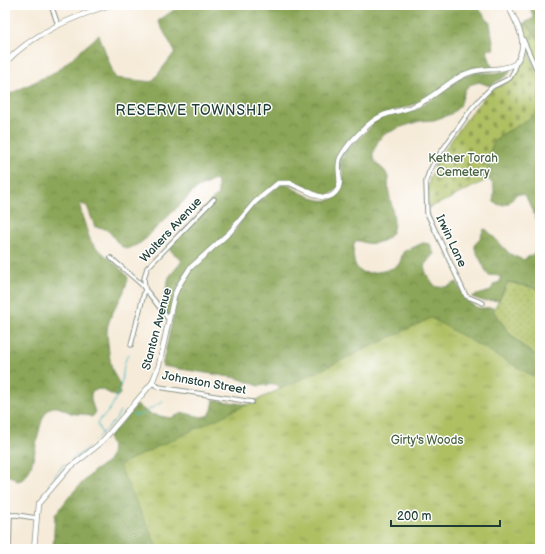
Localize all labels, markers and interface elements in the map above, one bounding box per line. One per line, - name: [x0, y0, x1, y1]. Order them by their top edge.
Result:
- district label: RESERVE TOWNSHIP: [116, 102, 272, 119]
- park label: Kether Torah Cemetery: [428, 151, 498, 180]
- street label: Walters Avenue: [137, 194, 205, 266]
- street label: Irwin Lane: [432, 212, 470, 270]
- street label: Stanton Avenue: [139, 286, 175, 372]
- street label: Johnston Street: [161, 368, 247, 398]
- park label: Girty's Woods: [391, 433, 463, 448]
- scale bar: [391, 502, 500, 528]
- text: 200 m: [397, 509, 431, 524]

